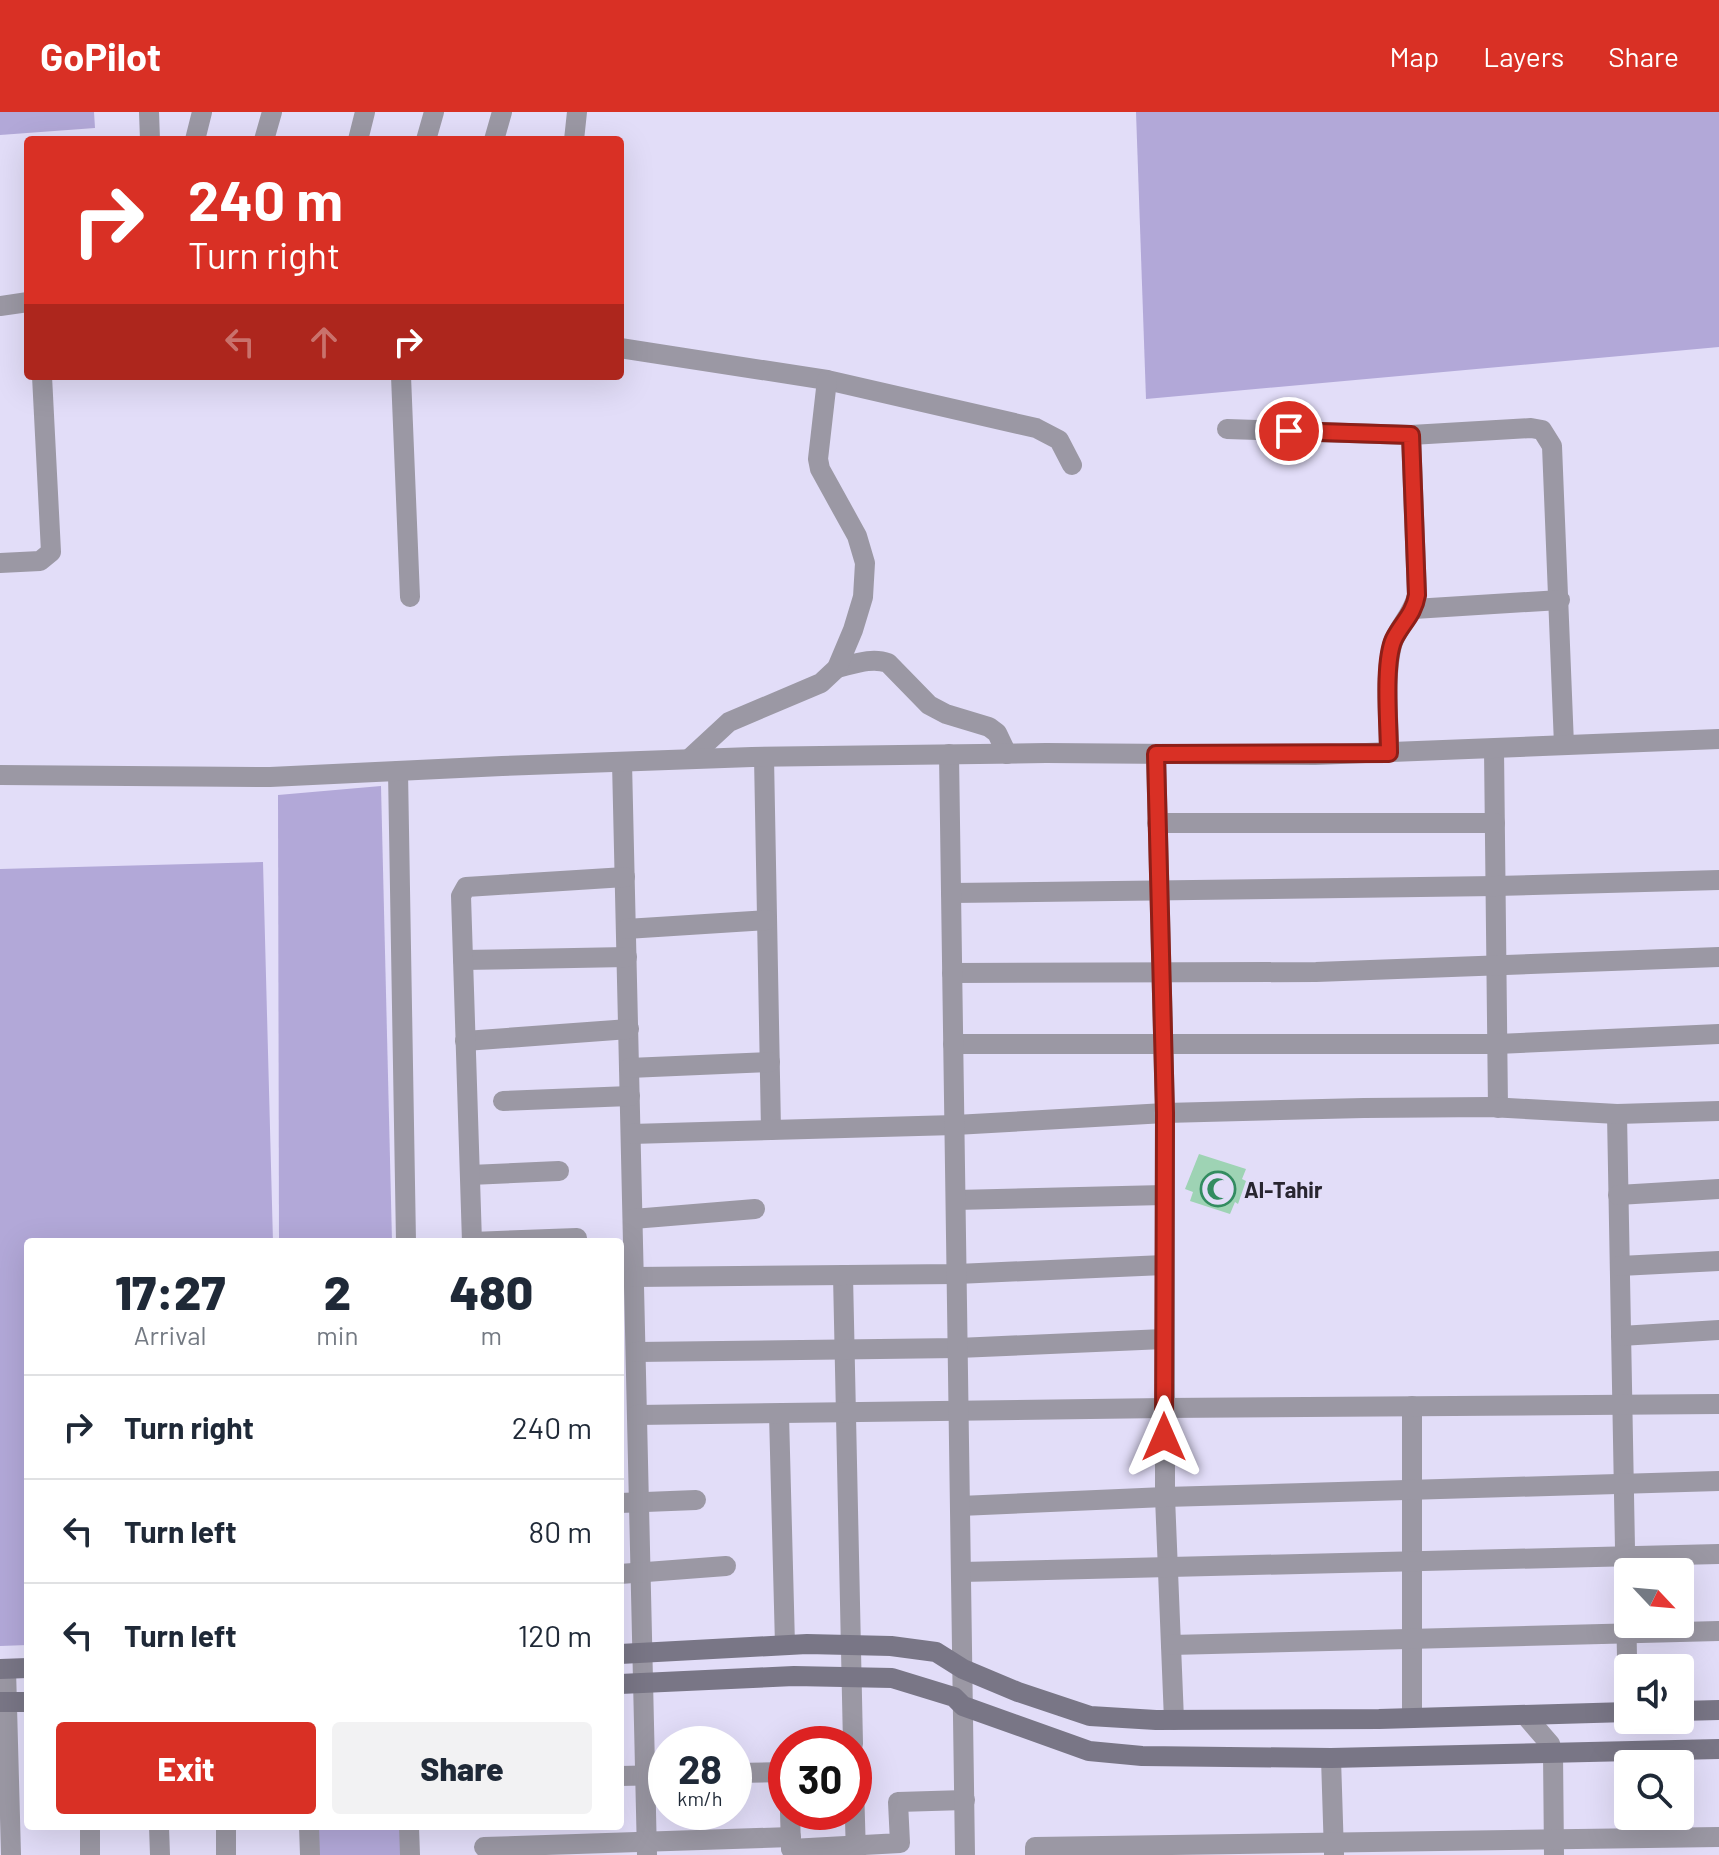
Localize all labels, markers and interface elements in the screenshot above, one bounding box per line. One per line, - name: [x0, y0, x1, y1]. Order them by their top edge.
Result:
- text: GoPilot: [40, 33, 161, 79]
- text: Map: [1389, 39, 1439, 73]
- text: Layers: [1483, 39, 1564, 73]
- text: Share: [1608, 39, 1679, 73]
- text: 240 m: [188, 165, 343, 232]
- icon: right: [56, 168, 160, 272]
- text: Turn right: [188, 233, 340, 276]
- icon: left: [218, 320, 262, 364]
- icon: ahead: [302, 320, 346, 364]
- icon: right: [386, 320, 430, 364]
- pin: [1255, 397, 1323, 465]
- icon: arrive: [1267, 409, 1311, 453]
- mosque icon: Al-Tahir: [1199, 1170, 1237, 1208]
- place label: Al-Tahir: [1244, 1176, 1323, 1202]
- text: 17:27: [115, 1262, 225, 1320]
- text: 2: [324, 1262, 351, 1320]
- text: 480: [449, 1262, 533, 1320]
- text: Arrival: [134, 1319, 207, 1350]
- text: min: [316, 1319, 359, 1350]
- text: m: [480, 1319, 502, 1350]
- position arrow: [1122, 1395, 1206, 1479]
- icon: right: [56, 1405, 100, 1449]
- text: Turn right: [124, 1409, 254, 1445]
- text: 240 m: [512, 1409, 592, 1445]
- icon: left: [56, 1509, 100, 1553]
- text: Turn left: [124, 1513, 237, 1549]
- text: 80 m: [529, 1513, 592, 1549]
- north arrow: [1614, 1558, 1694, 1638]
- map controls: [1614, 1558, 1694, 1830]
- icon: left: [56, 1613, 100, 1657]
- text: Turn left: [124, 1617, 237, 1653]
- text: 120 m: [518, 1617, 592, 1653]
- button: sound: [1614, 1654, 1694, 1734]
- button: Exit: [56, 1722, 316, 1814]
- button: Share: [332, 1722, 592, 1814]
- speed limit sign: 30: [768, 1726, 872, 1830]
- text: 28: [678, 1744, 722, 1792]
- button: search: [1614, 1750, 1694, 1830]
- text: km/h: [677, 1786, 723, 1810]

